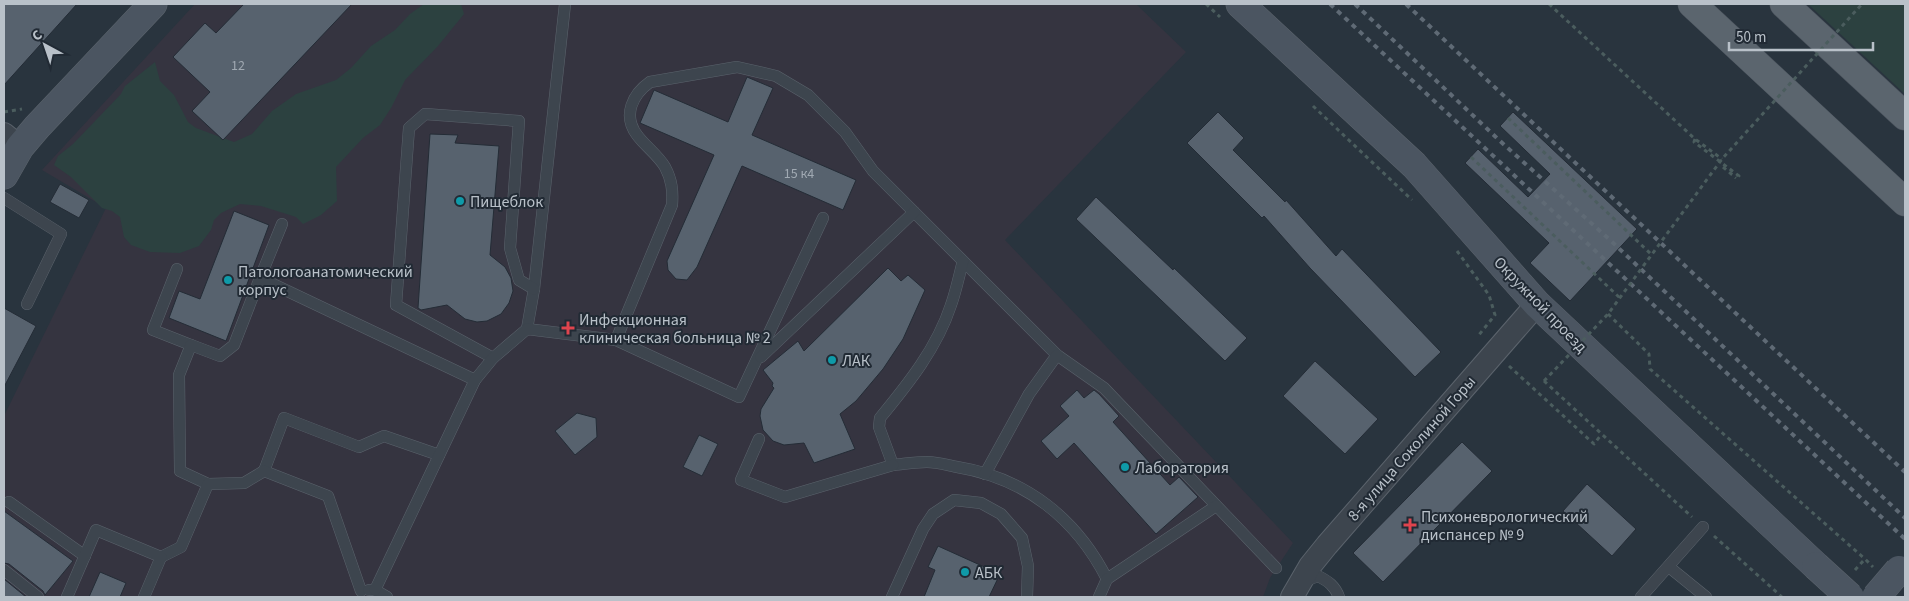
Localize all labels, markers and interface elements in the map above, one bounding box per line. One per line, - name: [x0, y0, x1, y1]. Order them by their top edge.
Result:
- north arrow: [20, 20, 70, 70]
- scale bar: [1729, 20, 1873, 52]
- text: С: [28, 26, 47, 46]
- text: 50 m: [1736, 27, 1766, 48]
- house number: 12: [231, 56, 245, 76]
- house number: 15 к4: [784, 164, 814, 184]
- place label: Пищеблок: [470, 191, 543, 213]
- marker: Пищеблок: [454, 195, 466, 207]
- street label: Окружной проезд: [1489, 252, 1592, 358]
- place label: Патологоанатомический корпус: [238, 261, 413, 301]
- marker: Патологоанатомический корпус: [222, 274, 234, 286]
- place label: Инфекционная клиническая больница № 2: [579, 309, 771, 349]
- marker: Инфекционная клиническая больница № 2: [561, 321, 575, 335]
- place label: ЛАК: [842, 350, 871, 372]
- marker: ЛАК: [826, 354, 838, 366]
- street label: 8-я улица Соколиной Горы: [1343, 371, 1481, 526]
- place label: Лаборатория: [1135, 457, 1229, 479]
- marker: Лаборатория: [1119, 461, 1131, 473]
- place label: Психоневрологический диспансер № 9: [1421, 506, 1588, 546]
- marker: Психоневрологический диспансер № 9: [1403, 518, 1417, 532]
- place label: АБК: [975, 562, 1003, 584]
- marker: АБК: [959, 566, 971, 578]

